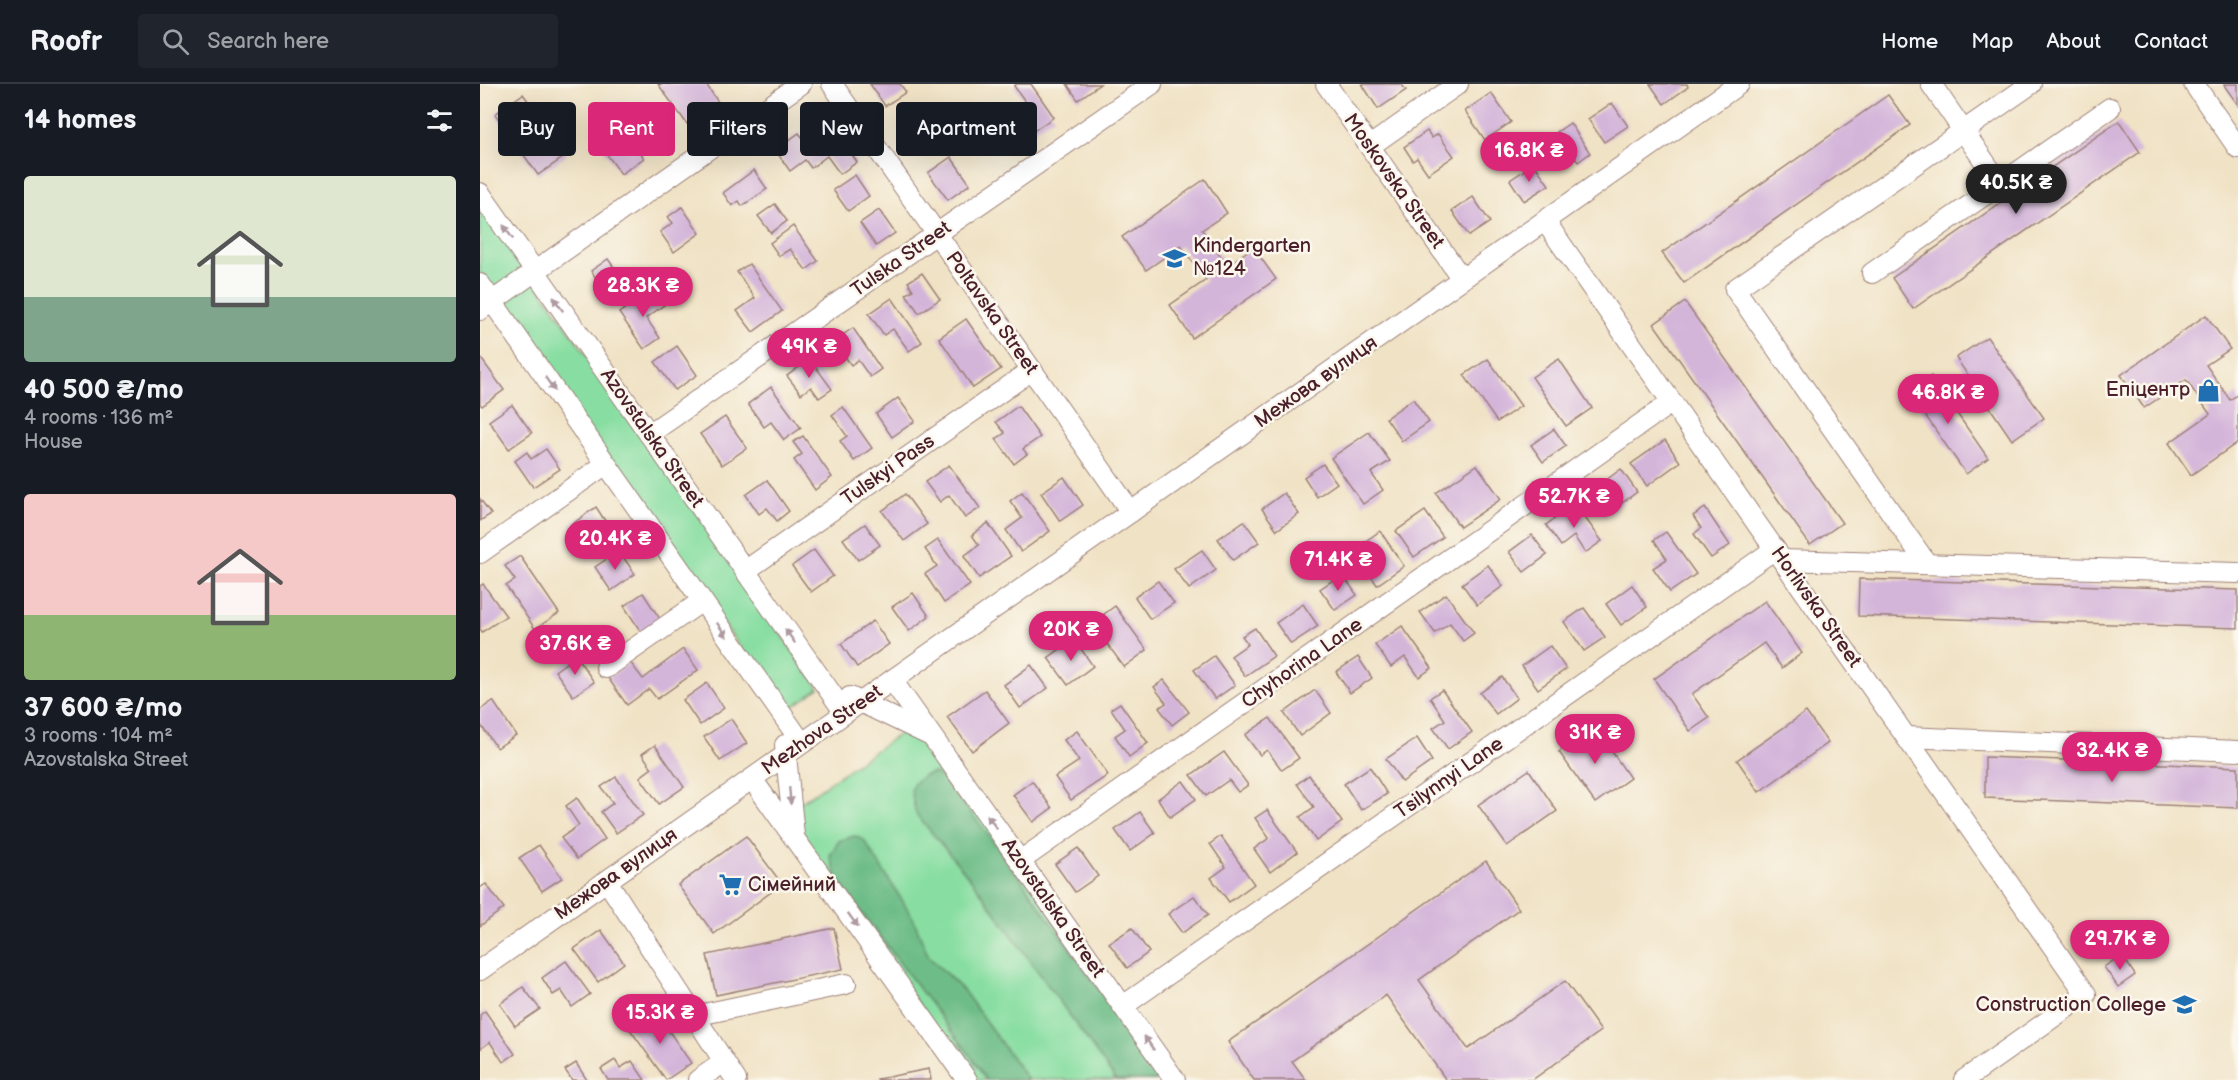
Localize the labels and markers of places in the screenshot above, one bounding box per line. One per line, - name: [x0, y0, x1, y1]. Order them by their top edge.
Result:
- pin: 16.8K ₴: [1474, 132, 1584, 183]
- pin: 40.5K ₴: [1961, 164, 2071, 215]
- place label: Kindergarten №124: [1193, 234, 1311, 281]
- school or university icon: Kindergarten №124: [1162, 245, 1188, 271]
- pin: 28.3K ₴: [588, 267, 698, 318]
- pin: 49K ₴: [767, 328, 851, 379]
- pin: 46.8K ₴: [1893, 374, 2003, 425]
- shop icon: Епіцентр: [2195, 377, 2221, 403]
- place label: Епіцентр: [2106, 378, 2191, 402]
- pin: 52.7K ₴: [1519, 478, 1629, 529]
- pin: 20.4K ₴: [560, 520, 670, 571]
- pin: 71.4K ₴: [1283, 541, 1393, 592]
- pin: 20K ₴: [1029, 611, 1113, 662]
- pin: 37.6K ₴: [520, 625, 630, 676]
- pin: 31K ₴: [1553, 714, 1637, 765]
- pin: 32.4K ₴: [2057, 732, 2167, 783]
- supermarket icon: Сімейний: [717, 872, 743, 898]
- place label: Сімейний: [748, 873, 836, 897]
- pin: 29.7K ₴: [2065, 920, 2175, 971]
- school or university icon: Construction College: [2171, 992, 2197, 1018]
- place label: Construction College: [1976, 993, 2166, 1017]
- pin: 15.3K ₴: [605, 994, 715, 1045]

